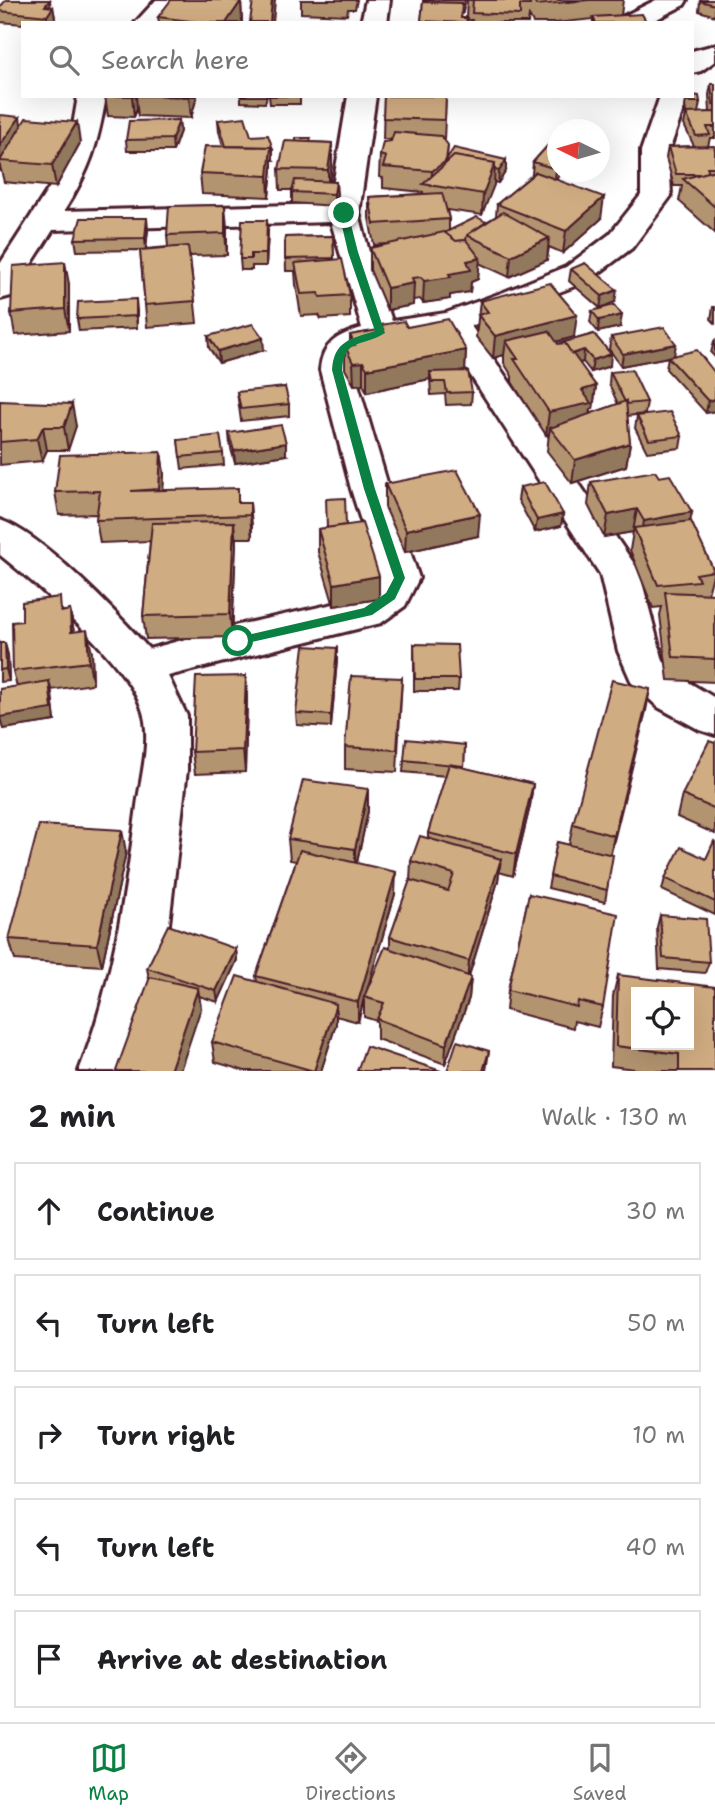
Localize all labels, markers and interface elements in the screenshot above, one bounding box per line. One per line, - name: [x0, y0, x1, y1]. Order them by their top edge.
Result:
- search box: [21, 21, 694, 98]
- icon: search: [45, 41, 83, 79]
- text: Search here: [101, 42, 250, 77]
- north arrow: [547, 119, 610, 182]
- route end: [328, 197, 359, 228]
- route start: [222, 625, 253, 656]
- map controls: [631, 987, 694, 1050]
- button: locate: [631, 987, 694, 1050]
- text: 2 min: [28, 1096, 115, 1137]
- text: Walk · 130 m: [541, 1102, 687, 1132]
- icon: ahead: [30, 1192, 68, 1230]
- text: Continue: [97, 1194, 215, 1229]
- text: 30 m: [626, 1196, 685, 1226]
- icon: left: [30, 1304, 68, 1342]
- text: Turn left: [97, 1306, 214, 1341]
- text: 50 m: [627, 1308, 685, 1338]
- icon: right: [30, 1416, 68, 1454]
- text: Turn right: [97, 1418, 235, 1453]
- text: 10 m: [632, 1420, 685, 1450]
- icon: left: [30, 1528, 68, 1566]
- text: Turn left: [97, 1530, 214, 1565]
- text: 40 m: [625, 1532, 685, 1562]
- icon: arrive: [30, 1640, 68, 1678]
- text: Arrive at destination: [97, 1642, 387, 1677]
- tab: Map: [88, 1739, 129, 1806]
- tab: Directions: [306, 1739, 396, 1806]
- tab: Saved: [573, 1739, 627, 1806]

